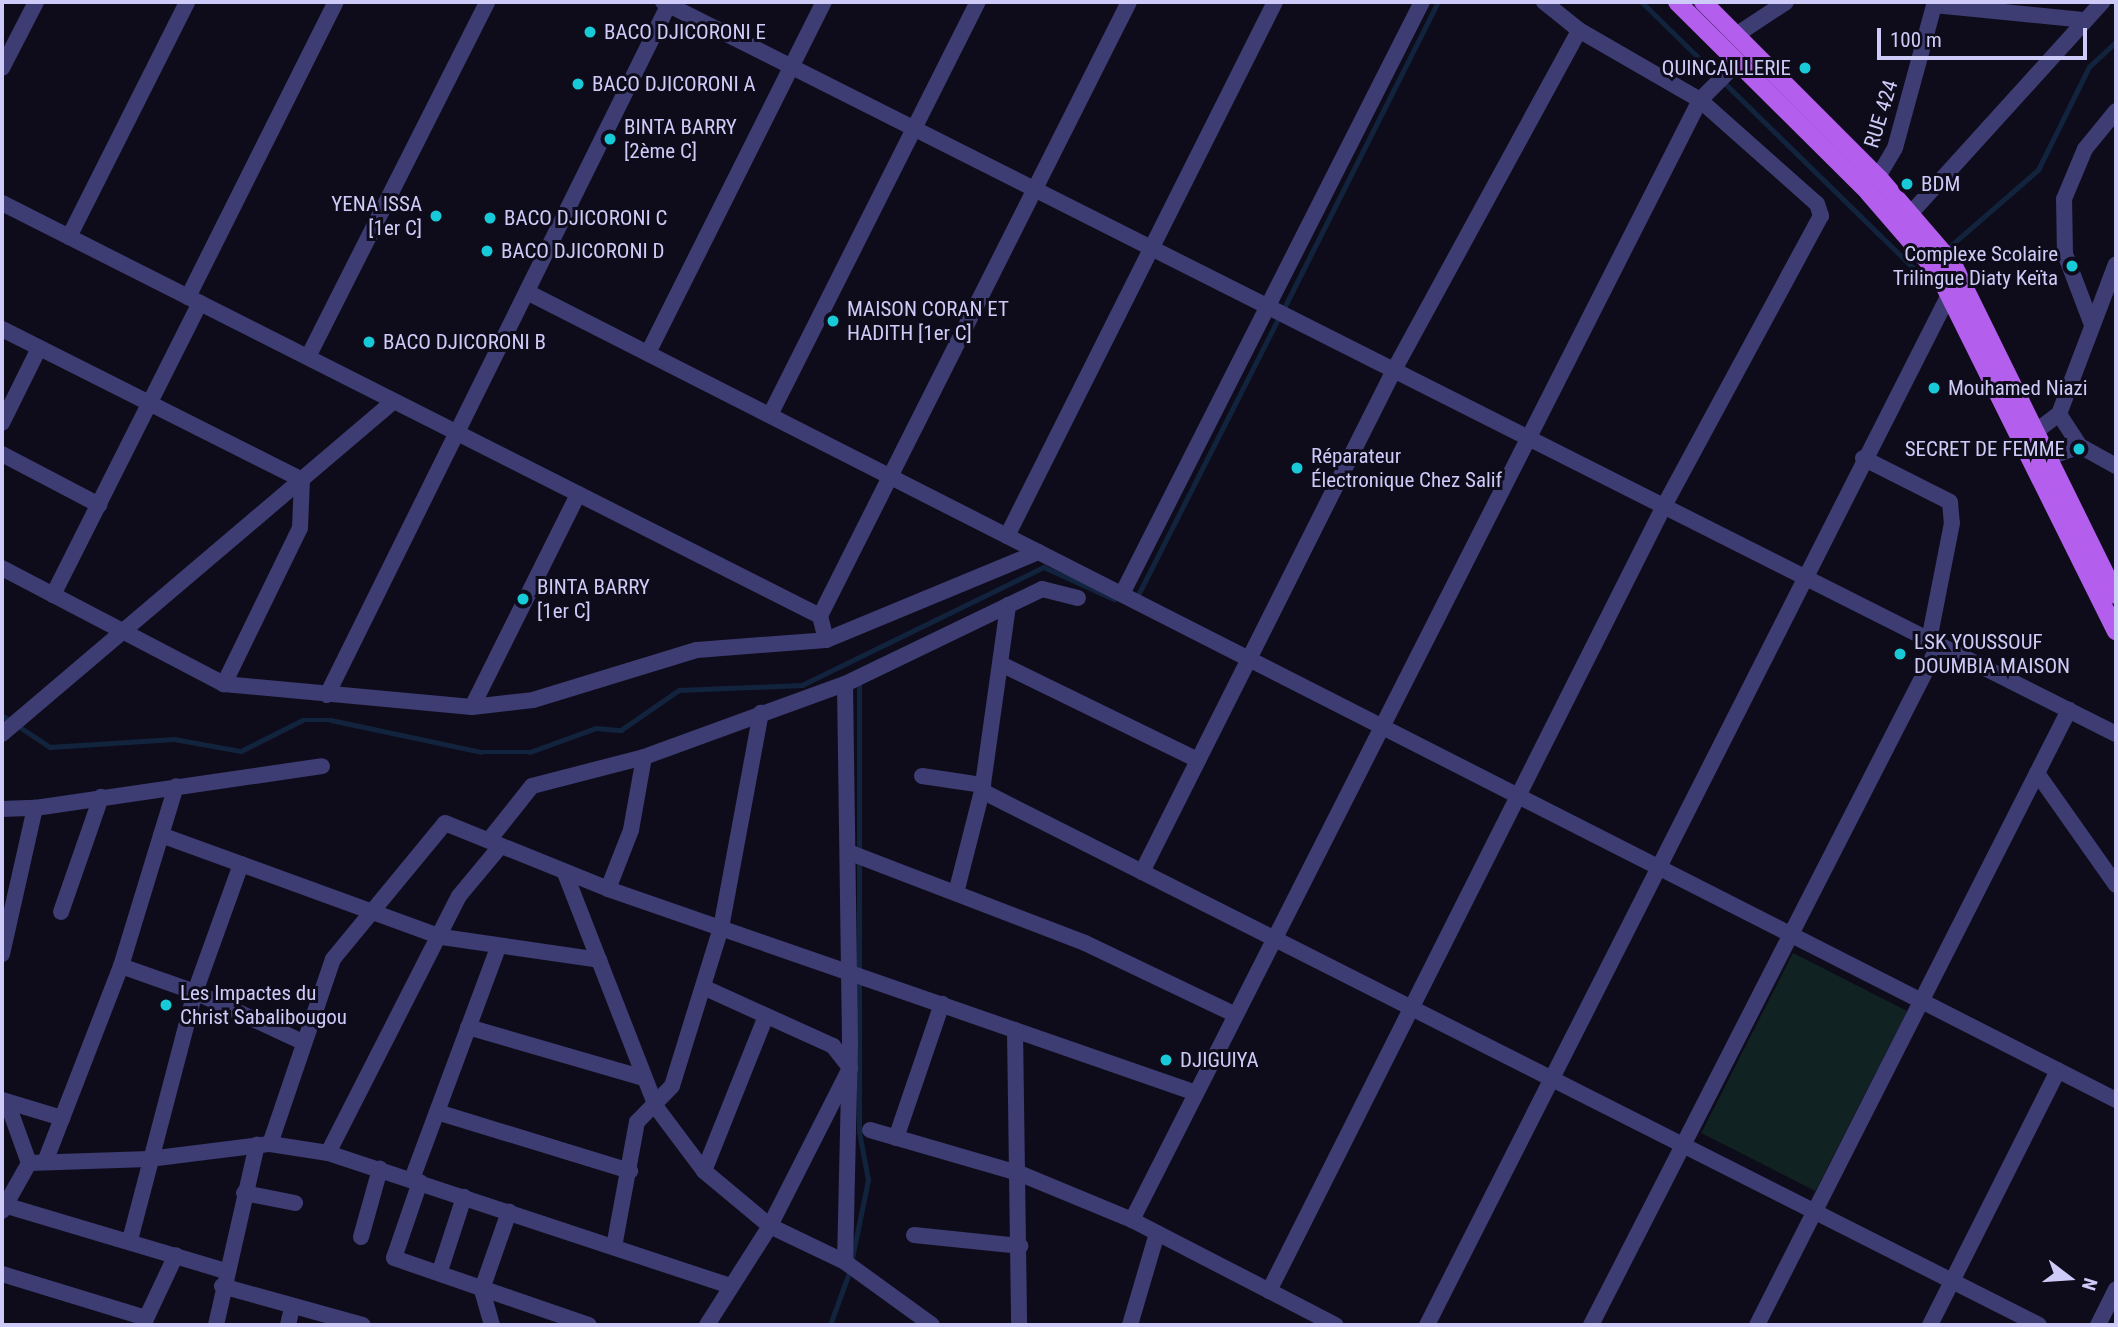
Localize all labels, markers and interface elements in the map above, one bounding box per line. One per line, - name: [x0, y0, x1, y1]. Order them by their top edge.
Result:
- scale bar: [1880, 14, 2090, 58]
- place label: BACO DJICORONI E: [604, 19, 766, 45]
- marker: BACO DJICORONI E: [582, 24, 598, 40]
- text: 100 m: [1890, 28, 1942, 52]
- place label: QUINCAILLERIE: [1662, 55, 1791, 81]
- marker: QUINCAILLERIE: [1797, 60, 1813, 76]
- place label: BACO DJICORONI A: [592, 71, 756, 97]
- marker: BACO DJICORONI A: [570, 76, 586, 92]
- street label: RUE 424: [1859, 77, 1903, 151]
- place label: BINTA BARRY [2ème C]: [624, 114, 737, 164]
- marker: BINTA BARRY [2ème C]: [602, 131, 618, 147]
- place label: BDM: [1921, 171, 1960, 197]
- marker: BDM: [1899, 176, 1915, 192]
- place label: YENA ISSA [1er C]: [331, 191, 422, 241]
- place label: BACO DJICORONI C: [504, 205, 667, 231]
- marker: YENA ISSA [1er C]: [428, 208, 444, 224]
- marker: BACO DJICORONI C: [482, 210, 498, 226]
- place label: BACO DJICORONI D: [501, 238, 665, 264]
- place label: Complexe Scolaire Trilingue Diaty Keïta: [1893, 241, 2058, 291]
- marker: BACO DJICORONI D: [479, 243, 495, 259]
- marker: Complexe Scolaire Trilingue Diaty Keïta: [2064, 258, 2080, 274]
- place label: MAISON CORAN ET HADITH [1er C]: [847, 296, 1009, 346]
- marker: MAISON CORAN ET HADITH [1er C]: [825, 313, 841, 329]
- place label: BACO DJICORONI B: [383, 329, 546, 355]
- marker: BACO DJICORONI B: [361, 334, 377, 350]
- place label: Mouhamed Niazi: [1948, 375, 2088, 401]
- marker: Mouhamed Niazi: [1926, 380, 1942, 396]
- place label: SECRET DE FEMME: [1904, 436, 2065, 462]
- marker: SECRET DE FEMME: [2071, 441, 2087, 457]
- place label: Réparateur Électronique Chez Salif: [1311, 443, 1502, 493]
- marker: Réparateur Électronique Chez Salif: [1289, 460, 1305, 476]
- place label: BINTA BARRY [1er C]: [537, 574, 650, 624]
- marker: BINTA BARRY [1er C]: [515, 591, 531, 607]
- place label: LSK YOUSSOUF DOUMBIA MAISON: [1914, 629, 2070, 679]
- marker: LSK YOUSSOUF DOUMBIA MAISON: [1892, 646, 1908, 662]
- place label: Les Impactes du Christ Sabalibougou: [180, 980, 347, 1030]
- marker: Les Impactes du Christ Sabalibougou: [158, 997, 174, 1013]
- place label: DJIGUIYA: [1180, 1047, 1259, 1073]
- marker: DJIGUIYA: [1158, 1052, 1174, 1068]
- north arrow: [2034, 1243, 2104, 1313]
- text: N: [2077, 1275, 2102, 1293]

